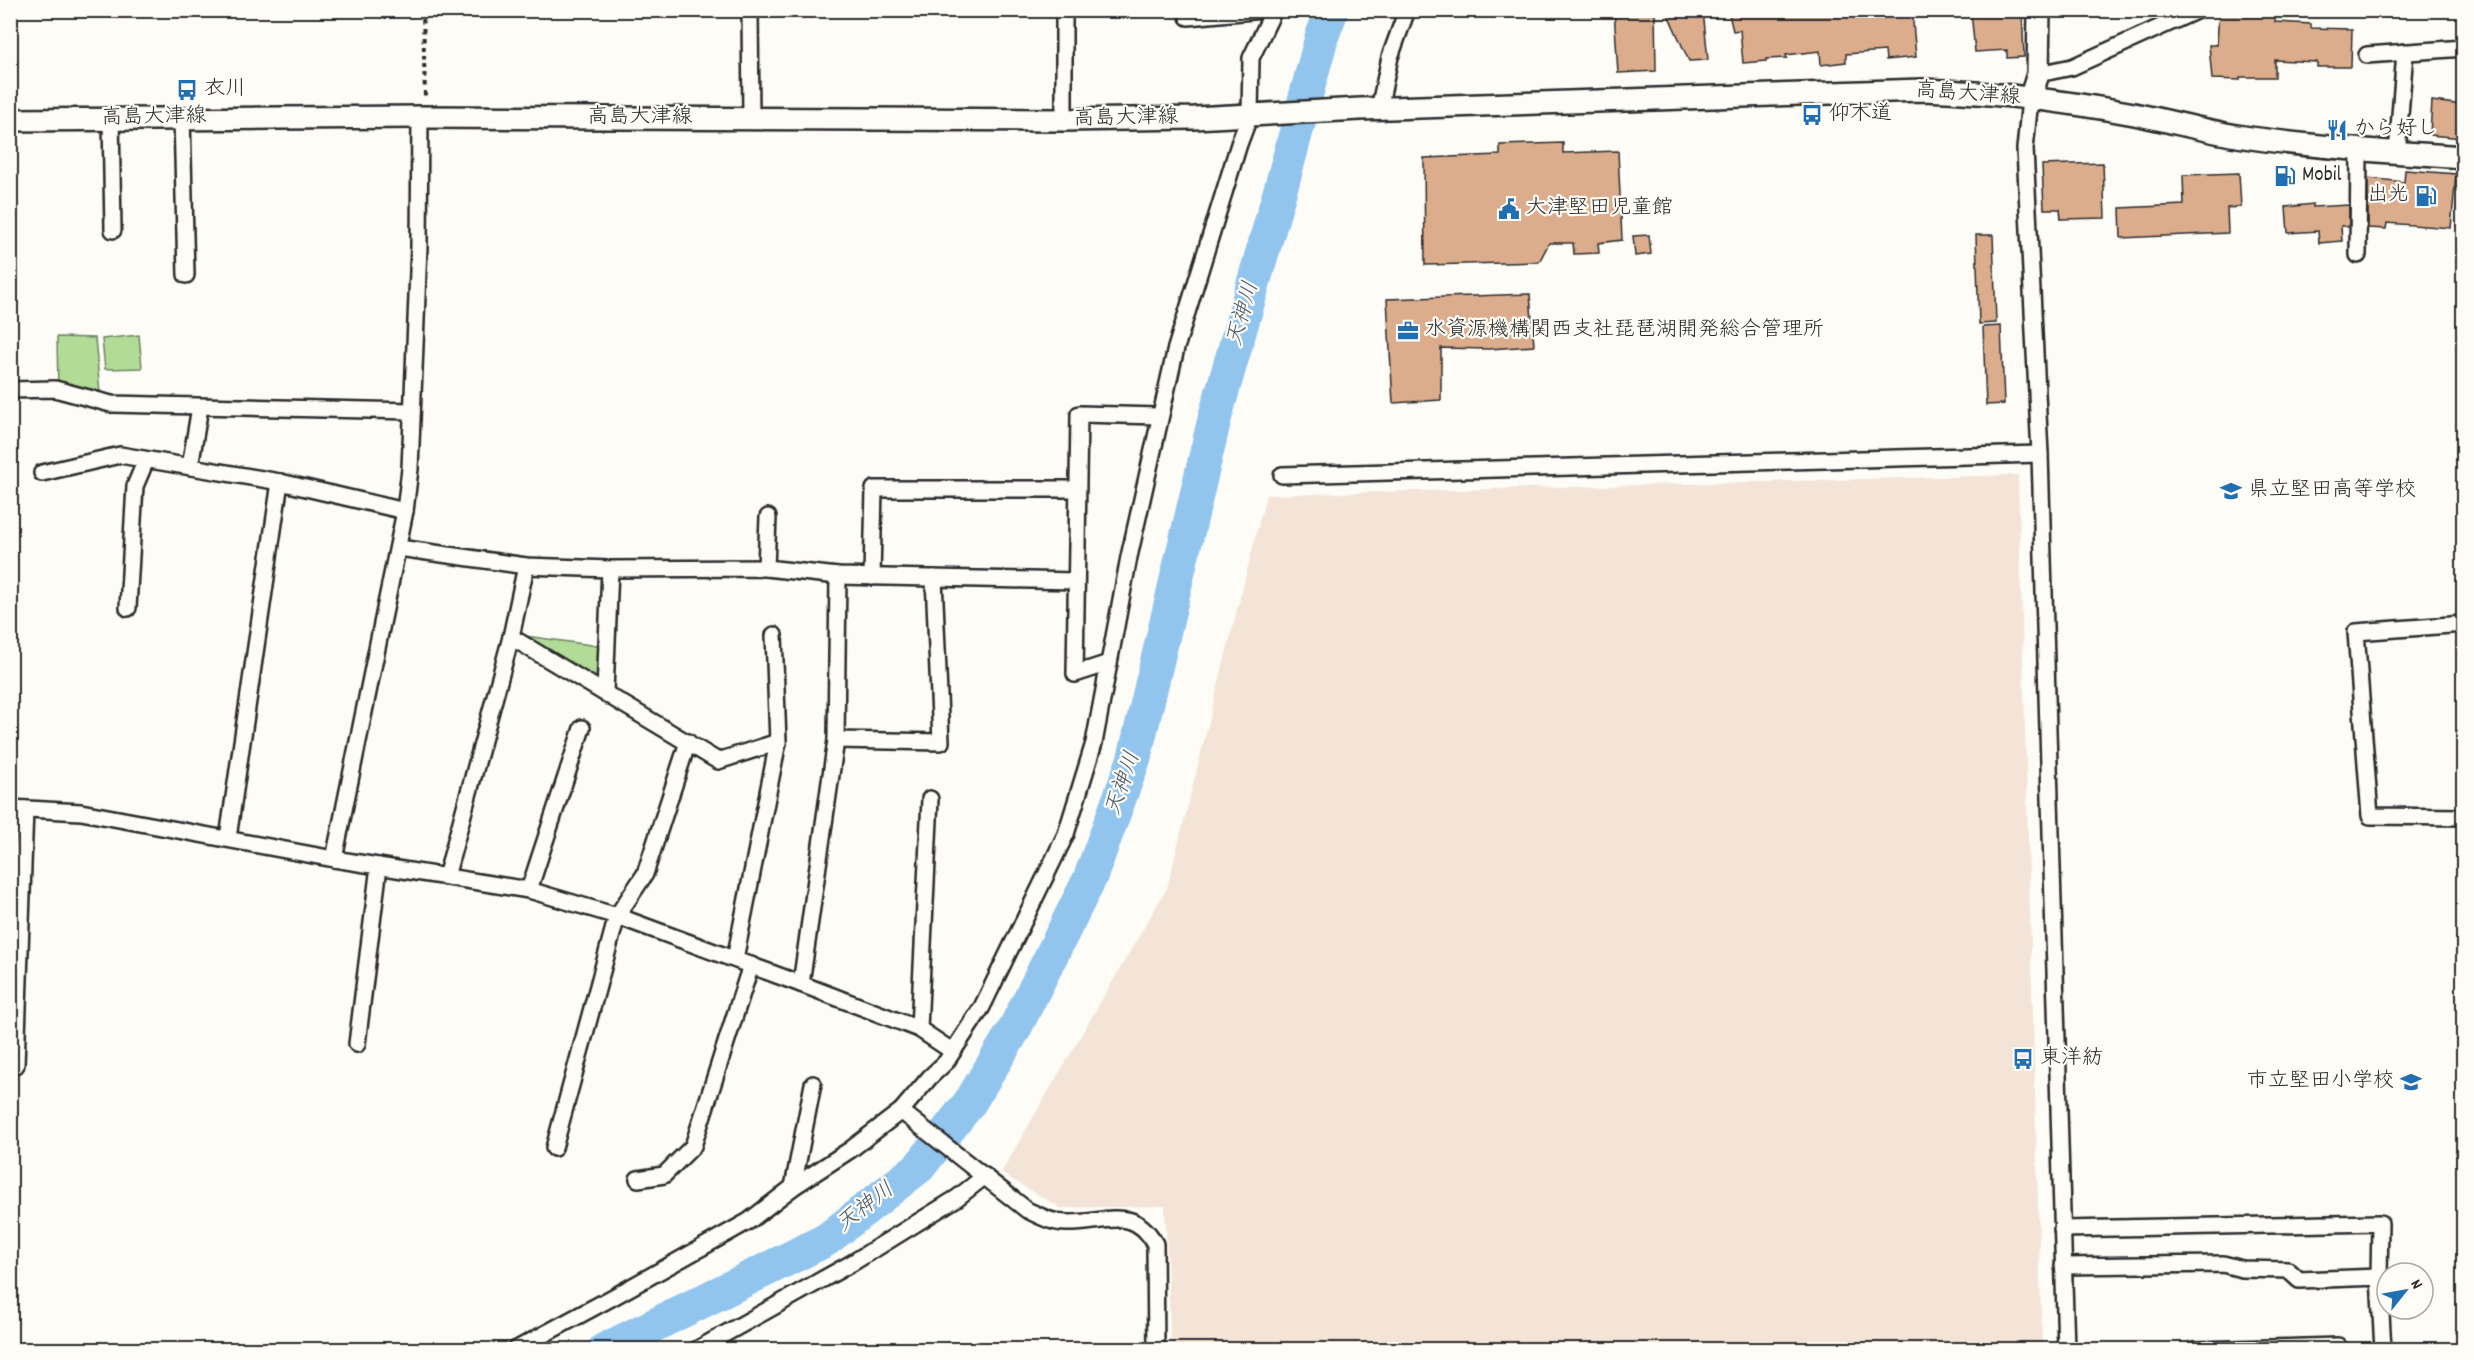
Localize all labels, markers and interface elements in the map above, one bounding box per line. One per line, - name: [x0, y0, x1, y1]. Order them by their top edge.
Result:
- place label: 衣川: [204, 75, 246, 105]
- street label: 高島大津線: [1915, 76, 2021, 114]
- bus stop icon: 衣川: [175, 78, 199, 102]
- place label: 仰木道: [1829, 100, 1892, 130]
- street label: 高島大津線: [101, 102, 207, 134]
- street label: 高島大津線: [588, 103, 693, 133]
- street label: 高島大津線: [1073, 103, 1179, 135]
- bus stop icon: 仰木道: [1800, 103, 1824, 127]
- place label: から好し: [2354, 115, 2438, 145]
- restaurant icon: から好し: [2325, 118, 2349, 142]
- place label: Mobil: [2302, 161, 2342, 191]
- fuel station icon: Mobil: [2273, 164, 2297, 188]
- place label: 出光: [2367, 181, 2409, 211]
- fuel station icon: 出光: [2414, 184, 2438, 208]
- place label: 大津堅田児童館: [1526, 194, 1673, 224]
- public building icon: 大津堅田児童館: [1497, 197, 1521, 221]
- water label: 天神川: [1220, 278, 1268, 350]
- place label: 水資源機構関西支社琵琶湖開発総合管理所: [1425, 316, 1824, 346]
- office icon: 水資源機構関西支社琵琶湖開発総合管理所: [1396, 319, 1420, 343]
- place label: 県立堅田高等学校: [2248, 476, 2416, 506]
- school or university icon: 県立堅田高等学校: [2219, 479, 2243, 503]
- water label: 天神川: [1099, 748, 1149, 820]
- place label: 東洋紡: [2040, 1044, 2103, 1074]
- bus stop icon: 東洋紡: [2011, 1047, 2035, 1071]
- place label: 市立堅田小学校: [2247, 1067, 2394, 1097]
- school or university icon: 市立堅田小学校: [2399, 1070, 2423, 1094]
- water label: 天神川: [830, 1175, 902, 1241]
- north arrow: [2375, 1261, 2435, 1321]
- text: N: [2404, 1275, 2428, 1294]

